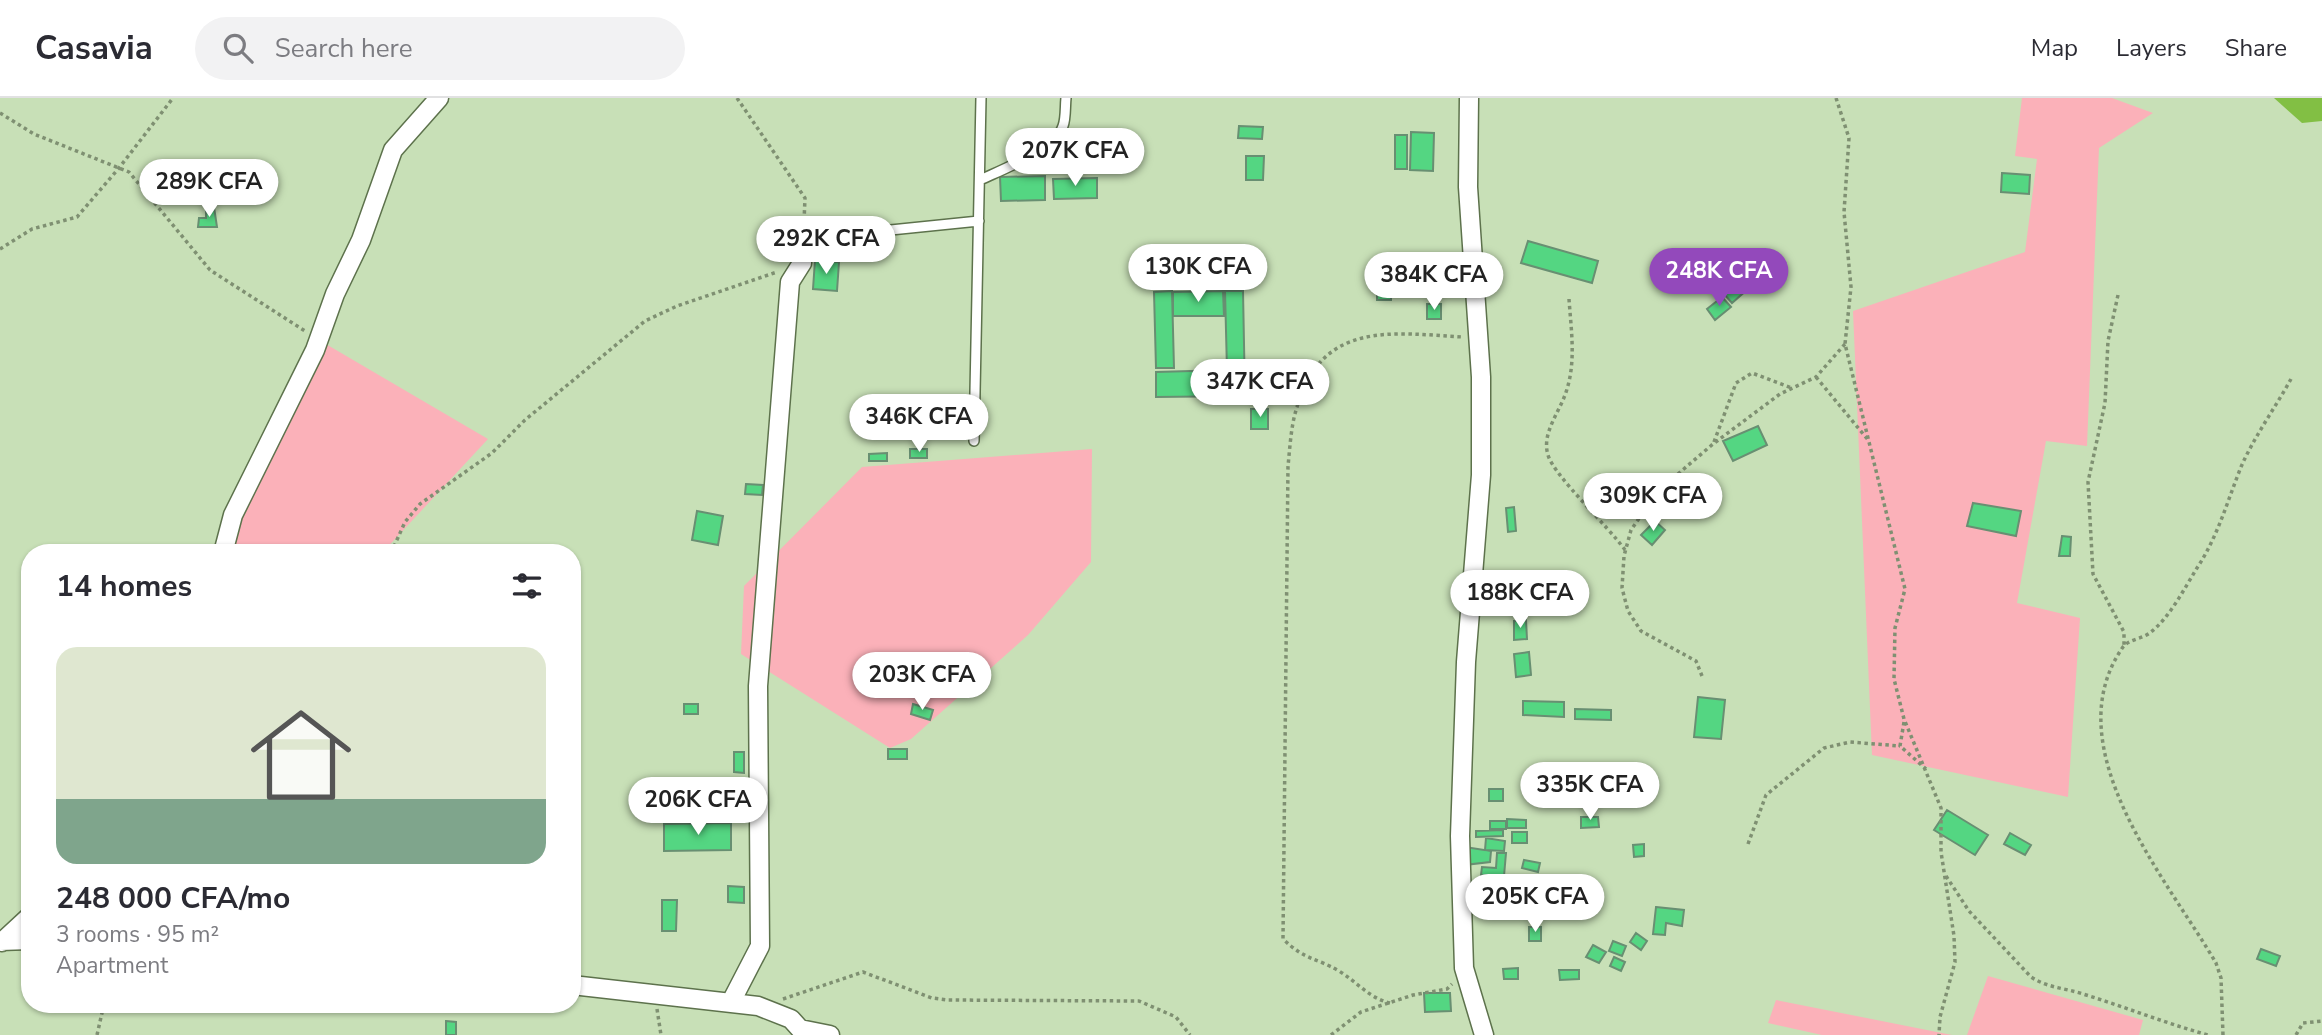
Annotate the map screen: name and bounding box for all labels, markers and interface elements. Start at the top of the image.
search box [195,17,685,80]
text: Casavia [35,26,153,71]
icon: search [219,29,257,67]
text: Search here [275,31,413,66]
text: Map [2031,32,2078,64]
text: Layers [2116,32,2187,64]
text: Share [2225,32,2287,64]
pin: 207K CFA [1003,129,1147,188]
text: 207K CFA [1021,135,1129,166]
pin: 289K CFA [137,159,281,219]
text: 289K CFA [155,166,263,197]
pin: 292K CFA [754,216,898,276]
text: 292K CFA [772,223,880,254]
pin: 130K CFA [1126,244,1270,304]
pin: 248K CFA [1647,248,1791,308]
text: 130K CFA [1144,251,1252,282]
pin: 384K CFA [1362,252,1506,312]
text: 248K CFA [1665,255,1773,286]
text: 384K CFA [1380,259,1488,290]
pin: 347K CFA [1188,360,1332,419]
text: 347K CFA [1206,366,1314,397]
pin: 346K CFA [847,394,991,454]
text: 346K CFA [865,401,973,432]
pin: 309K CFA [1581,474,1725,533]
text: 309K CFA [1599,480,1707,511]
text: 14 homes [56,566,192,607]
icon: filters [508,567,546,605]
pin: 188K CFA [1448,570,1592,630]
text: 188K CFA [1466,577,1574,608]
pin: 203K CFA [850,652,994,712]
text: 203K CFA [868,659,976,690]
icon: home [238,692,364,818]
pin: 335K CFA [1518,762,1662,822]
text: 335K CFA [1536,769,1644,800]
pin: 206K CFA [626,778,770,837]
text: 206K CFA [644,784,752,815]
pin: 205K CFA [1463,874,1607,934]
text: 248 000 CFA/mo [56,878,290,919]
text: 205K CFA [1481,881,1589,912]
text: 3 rooms · 95 m² [56,919,219,950]
text: Apartment [56,950,168,981]

